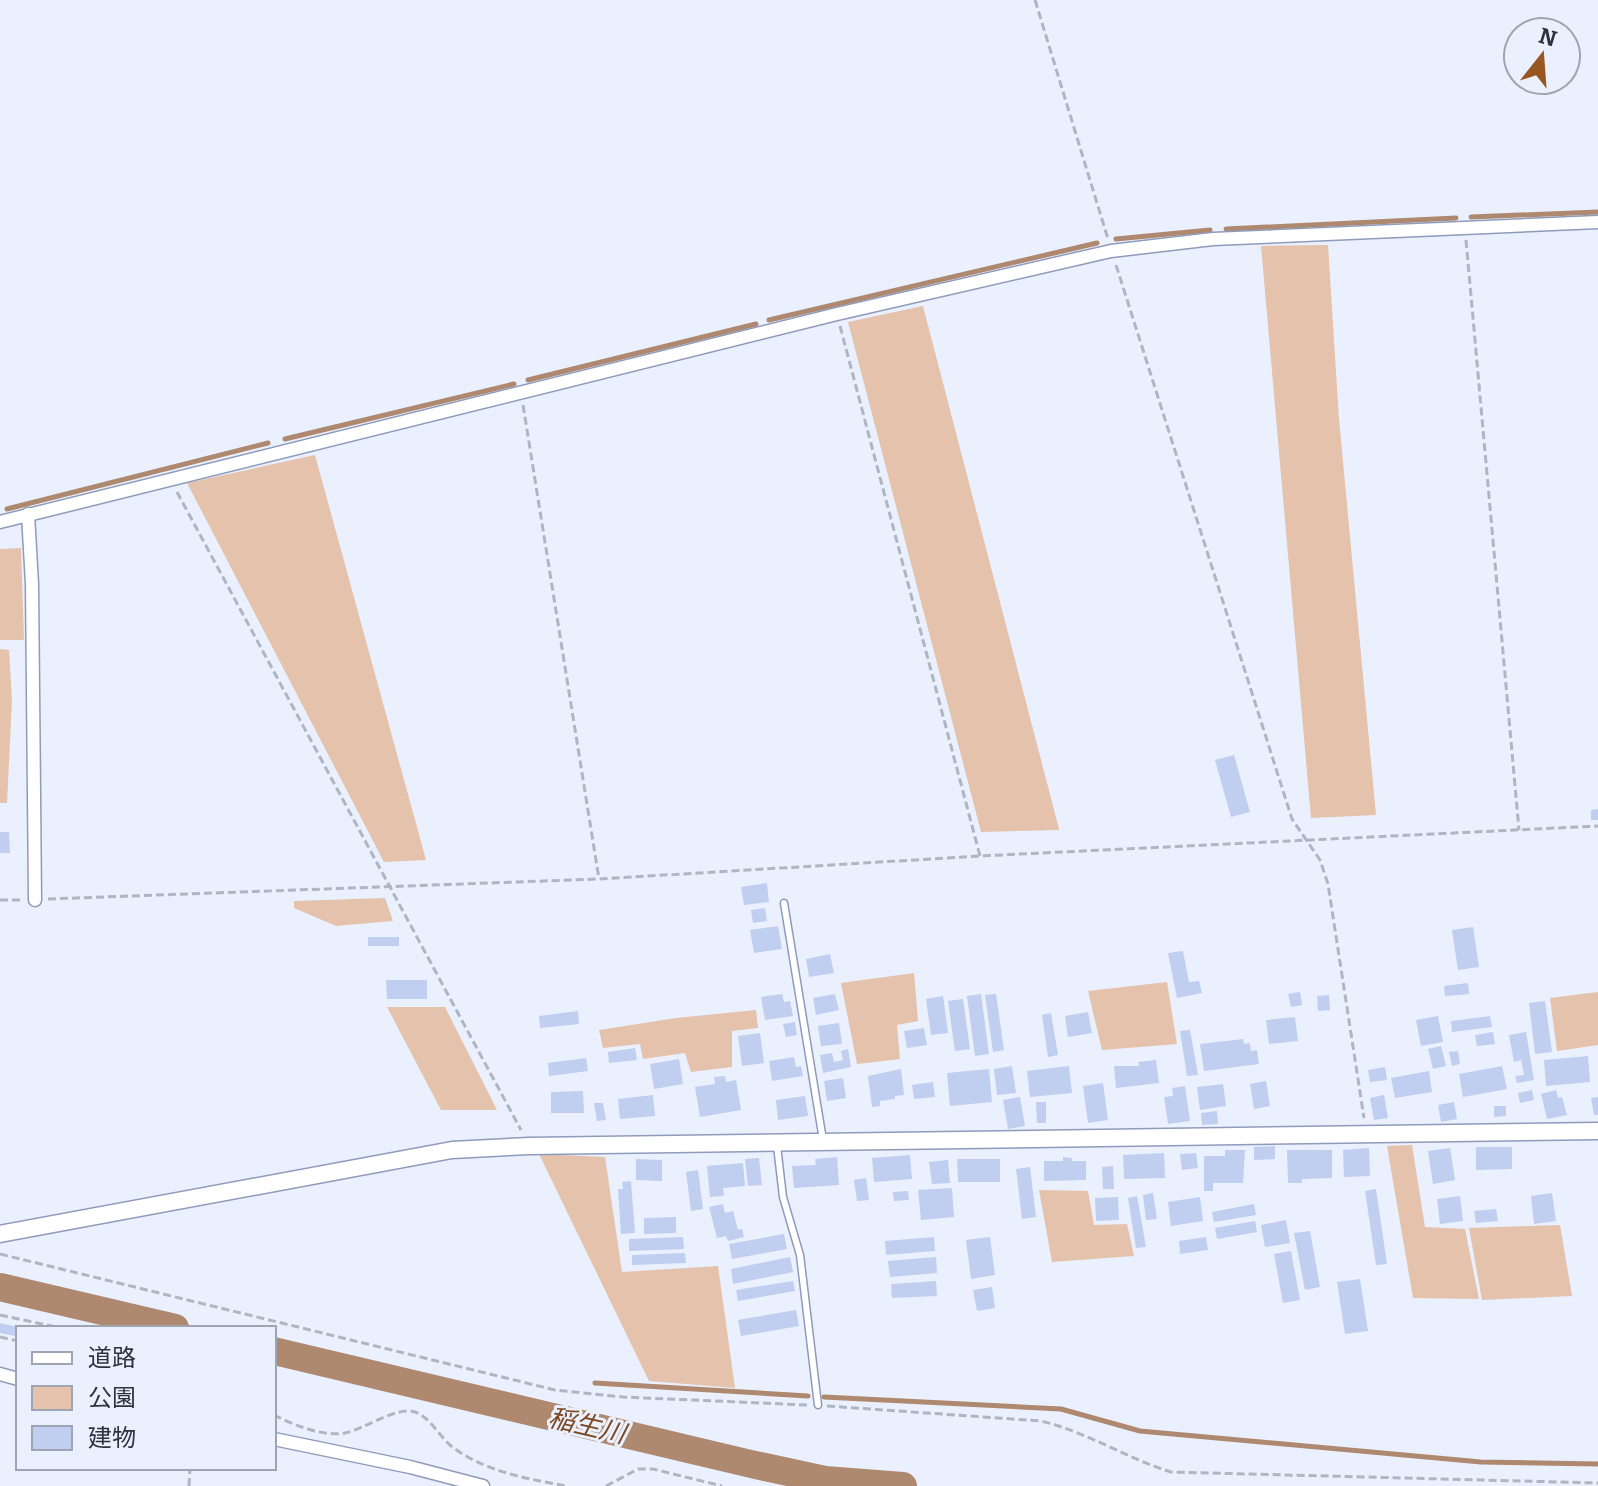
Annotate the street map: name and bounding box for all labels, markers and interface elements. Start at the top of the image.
north arrow [1502,16,1582,96]
text: N [1536,22,1560,53]
legend [16,1326,276,1470]
text: 道路 [88,1344,136,1372]
text: 公園 [88,1384,136,1412]
water label: 稲生川 [546,1402,631,1451]
text: 建物 [88,1424,136,1452]

